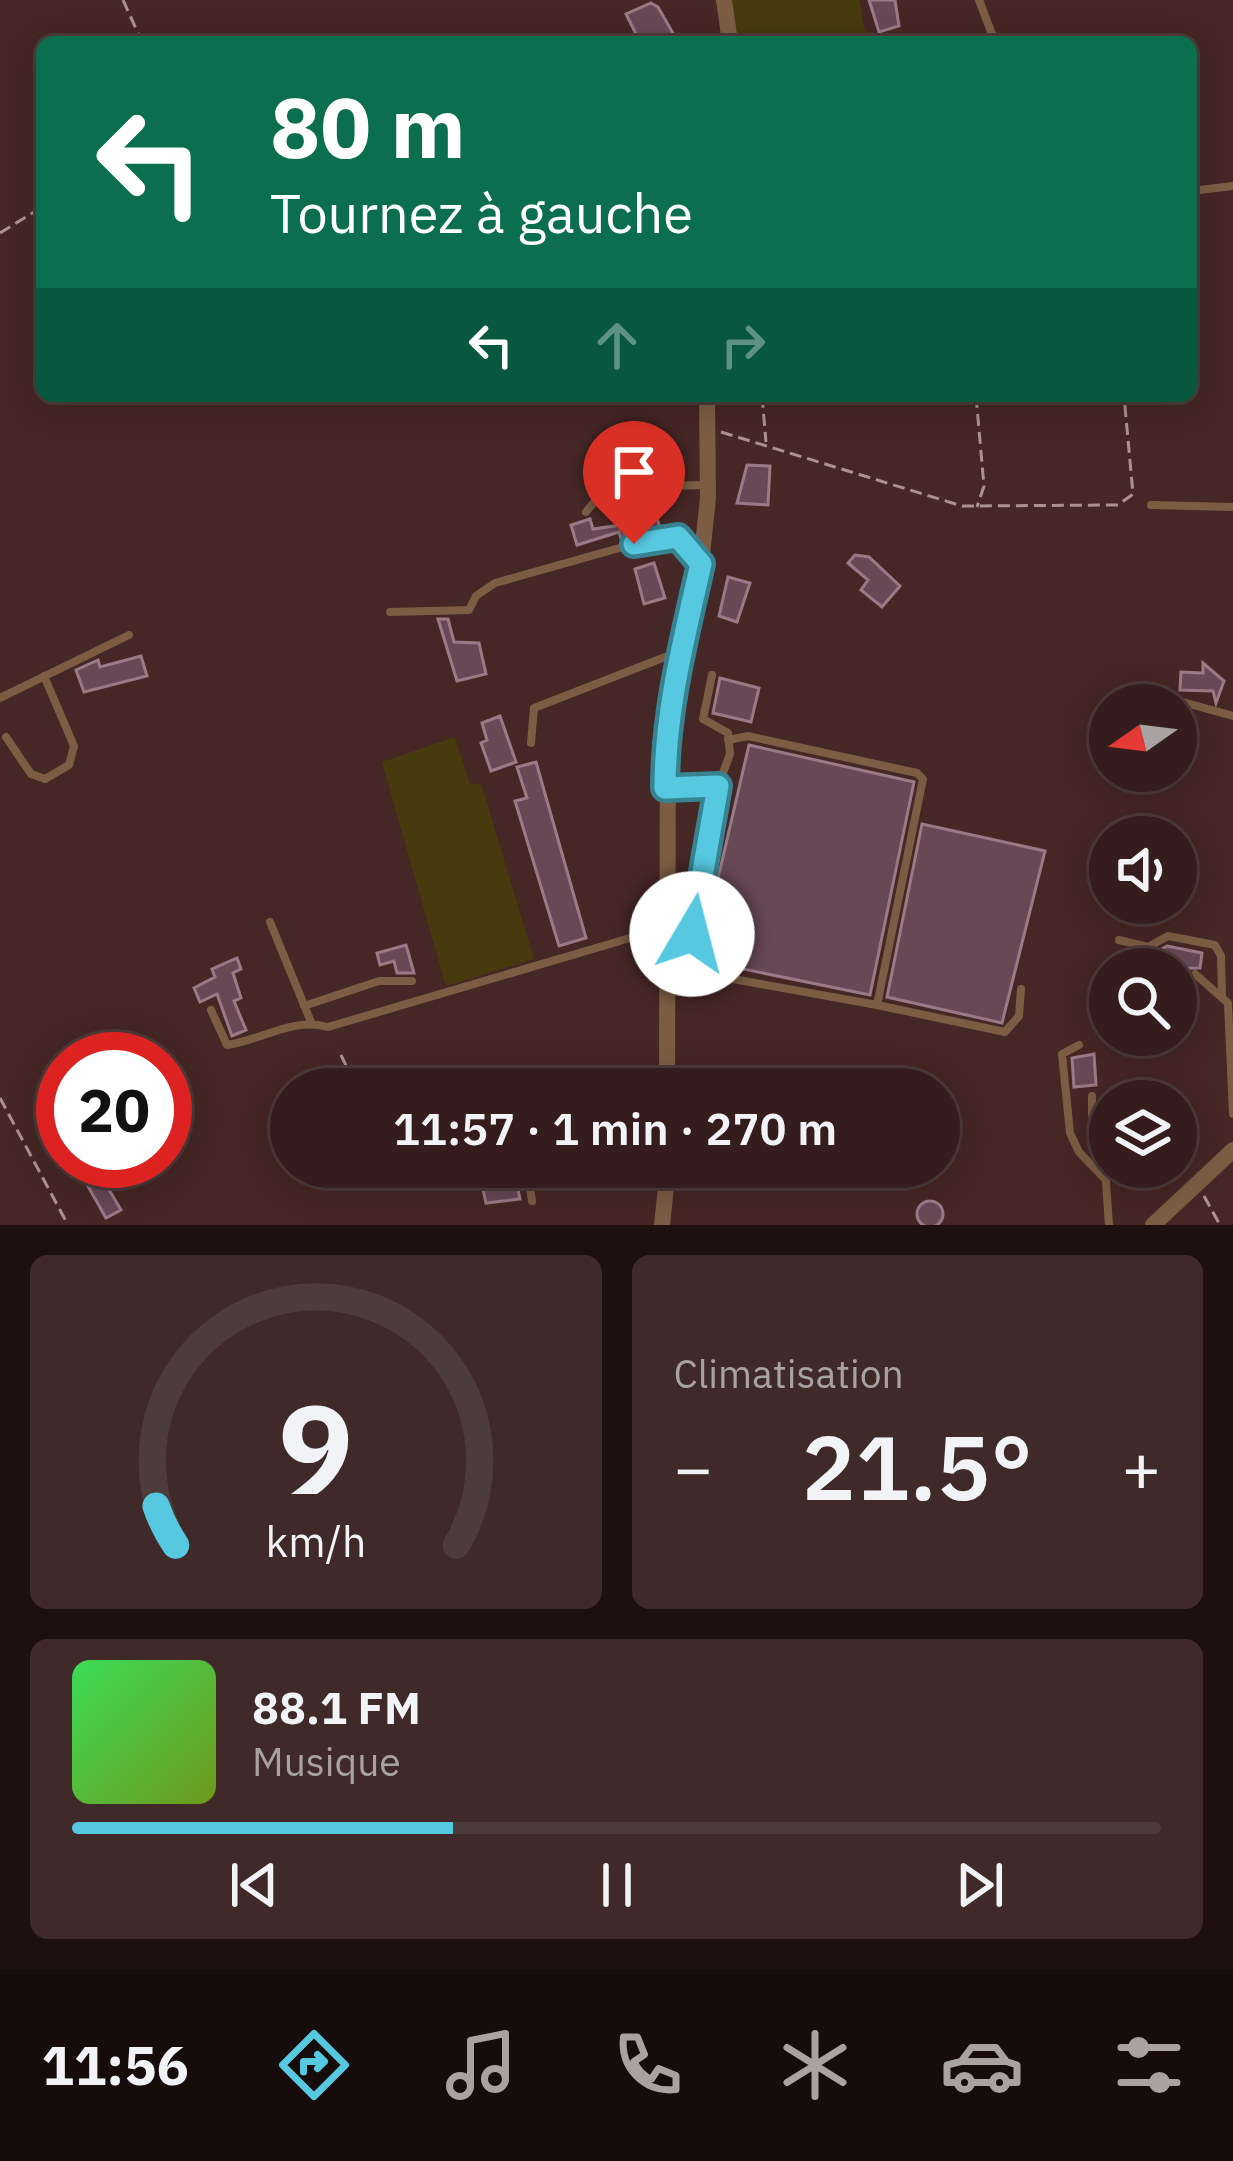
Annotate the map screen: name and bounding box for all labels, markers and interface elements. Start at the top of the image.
text: 80 m [270,72,466,181]
icon: left [72,84,228,240]
text: Tournez à gauche [270,178,693,248]
icon: left [458,312,524,378]
icon: ahead [584,312,650,378]
icon: right [710,312,776,378]
pin [583,421,685,544]
icon: arrive [601,439,667,505]
north arrow [1089,684,1197,792]
map controls [1089,684,1197,1188]
button: sound [1089,816,1197,924]
position arrow [629,871,755,997]
button: search [1089,948,1197,1056]
speed limit sign: 20 [36,1032,192,1188]
button: layers [1089,1080,1197,1188]
text: 11:57 · 1 min · 270 m [393,1099,837,1157]
text: Climatisation [674,1348,904,1399]
text: 9 [278,1366,353,1528]
text: 21.5° [802,1408,1033,1525]
text: − [674,1424,713,1510]
text: + [1121,1424,1161,1510]
text: km/h [265,1513,366,1569]
text: 88.1 FM [252,1678,421,1736]
text: Musique [252,1736,401,1787]
icon: previous [221,1852,287,1918]
icon: pause [584,1852,650,1918]
icon: next [947,1852,1013,1918]
icon: directions [272,2023,356,2107]
icon: music [439,2023,523,2107]
icon: phone [606,2023,690,2107]
icon: climate [773,2023,857,2107]
icon: car [940,2023,1024,2107]
icon: filters [1107,2023,1191,2107]
text: 11:56 [42,2030,189,2100]

